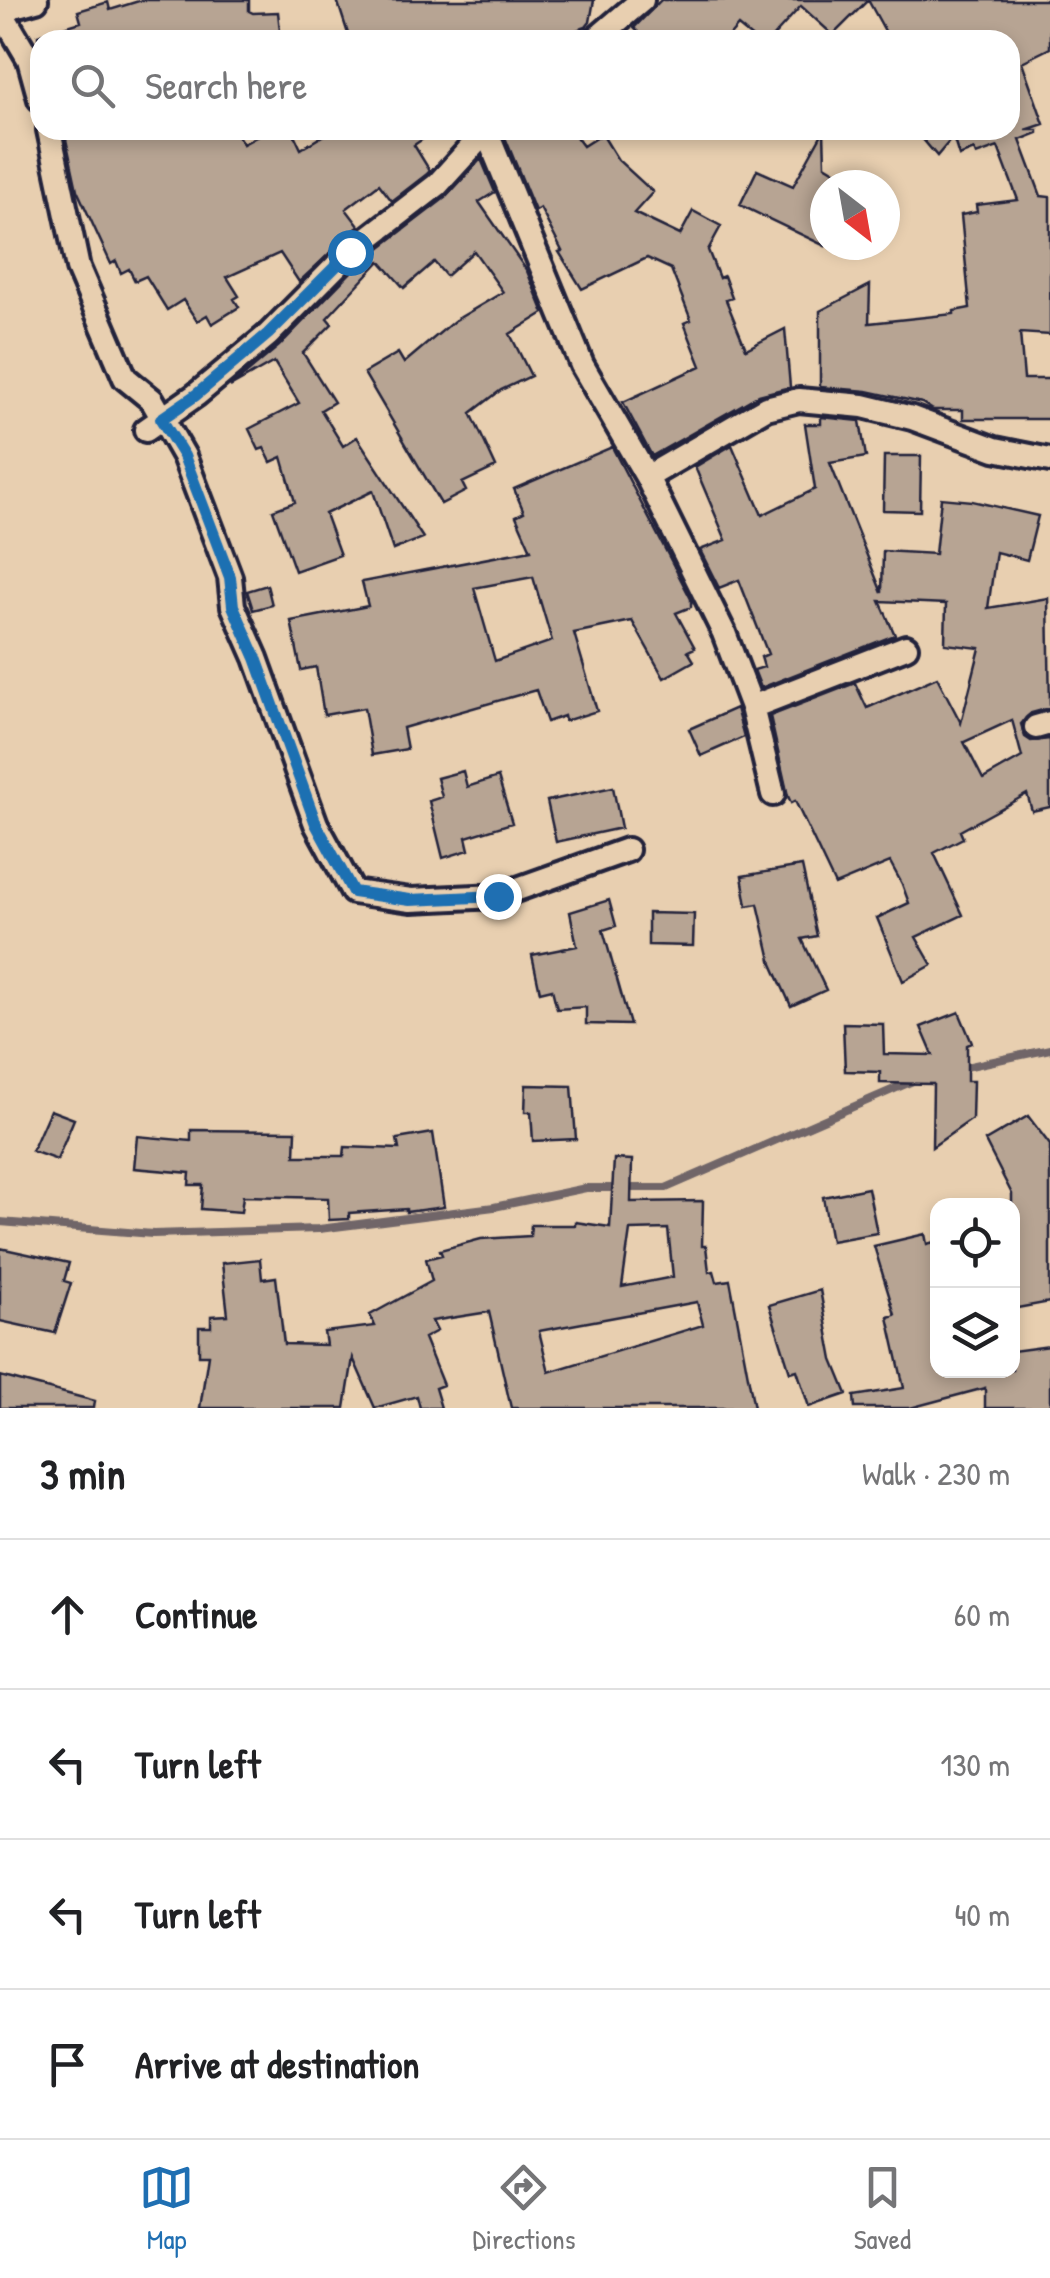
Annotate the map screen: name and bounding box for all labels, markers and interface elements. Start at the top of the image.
search box [30,30,1020,140]
icon: search [65,58,120,113]
text: Search here [145,59,307,111]
north arrow [810,170,900,260]
route start [328,230,374,276]
route end [476,874,522,920]
map controls [930,1198,1020,1378]
button: locate [930,1198,1020,1288]
button: layers [930,1288,1020,1378]
text: 3 min [40,1445,125,1502]
text: Walk · 230 m [862,1452,1010,1495]
icon: ahead [40,1587,95,1642]
text: Continue [135,1588,257,1640]
text: 60 m [954,1593,1010,1636]
icon: left [40,1737,95,1792]
text: Turn left [135,1738,260,1790]
text: 130 m [941,1743,1010,1786]
icon: left [40,1887,95,1942]
text: Turn left [135,1888,260,1940]
text: 40 m [955,1893,1010,1936]
icon: arrive [40,2037,95,2092]
text: Arrive at destination [135,2038,419,2090]
tab: Map [139,2160,194,2258]
tab: Directions [472,2160,575,2258]
tab: Saved [854,2160,911,2258]

